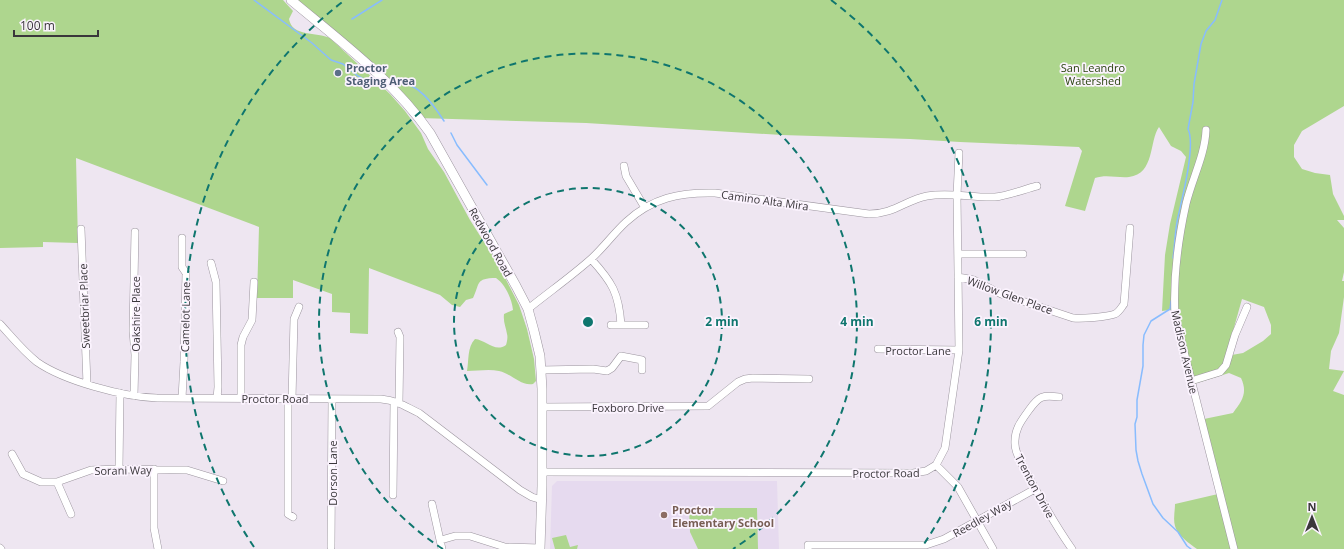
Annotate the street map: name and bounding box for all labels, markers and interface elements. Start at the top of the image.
scale bar [14,12,98,38]
text: 100 m [20,17,55,34]
place label: Proctor Staging Area [346,60,415,88]
park label: San Leandro Watershed [1061,60,1126,88]
marker: Proctor Staging Area [333,68,343,78]
street label: Camino Alta Mira [720,186,810,214]
street label: Redwood Road [466,205,516,279]
street label: Sweetbriar Place [75,263,93,349]
street label: Willow Glen Place [965,273,1055,317]
street label: Oakshire Place [128,276,143,352]
street label: Camelot Lane [177,282,193,352]
street label: Madison Avenue [1168,309,1202,395]
text: 2 min [705,313,739,330]
text: 4 min [840,313,874,330]
text: 6 min [974,313,1008,330]
centre of rings [581,315,595,329]
street label: Proctor Lane [885,343,951,358]
street label: Proctor Road [241,391,309,406]
street label: Foxboro Drive [592,400,664,415]
street label: Dorson Lane [325,440,340,506]
street label: Trenton Drive [1012,451,1058,521]
street label: Sorani Way [94,462,152,478]
street label: Proctor Road [852,465,920,481]
street label: Reedley Way [950,495,1014,540]
north arrow [1292,497,1332,537]
text: N [1308,499,1316,514]
place label: Proctor Elementary School [672,502,774,530]
marker: Proctor Elementary School [659,510,669,520]

